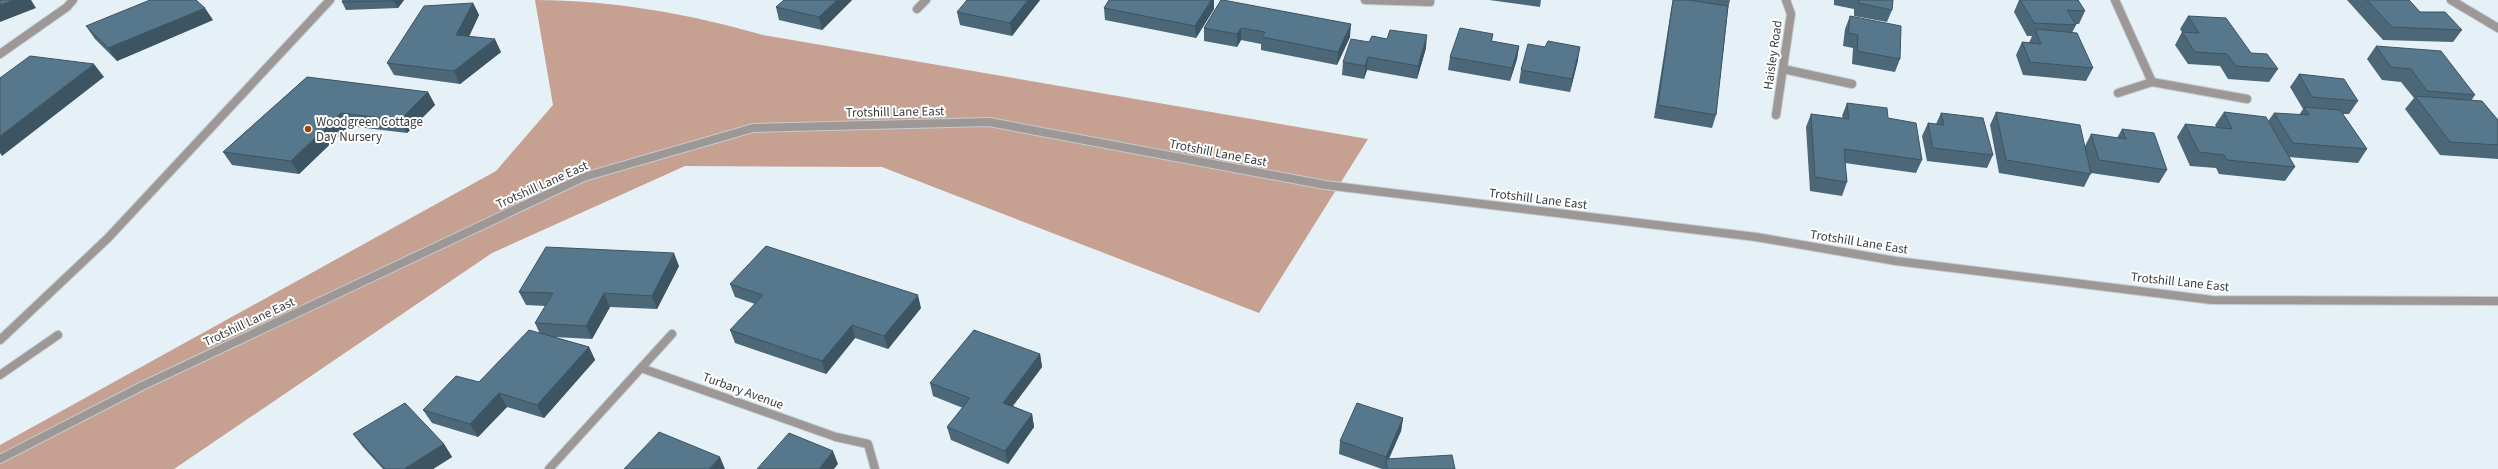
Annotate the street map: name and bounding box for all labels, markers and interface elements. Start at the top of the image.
street label: Haisley Road [1759,19,1787,91]
street label: Trotshill Lane East [845,102,945,122]
place label: Woodgreen Cottage Day Nursery [316,113,423,146]
marker: Woodgreen Cottage Day Nursery [303,124,313,134]
street label: Trotshill Lane East [1168,135,1269,171]
street label: Trotshill Lane East [493,156,591,213]
street label: Trotshill Lane East [1488,184,1589,214]
street label: Trotshill Lane East [1809,225,1910,259]
street label: Trotshill Lane East [2130,268,2231,296]
street label: Trotshill Lane East [200,293,298,351]
street label: Turbary Avenue [700,368,786,414]

